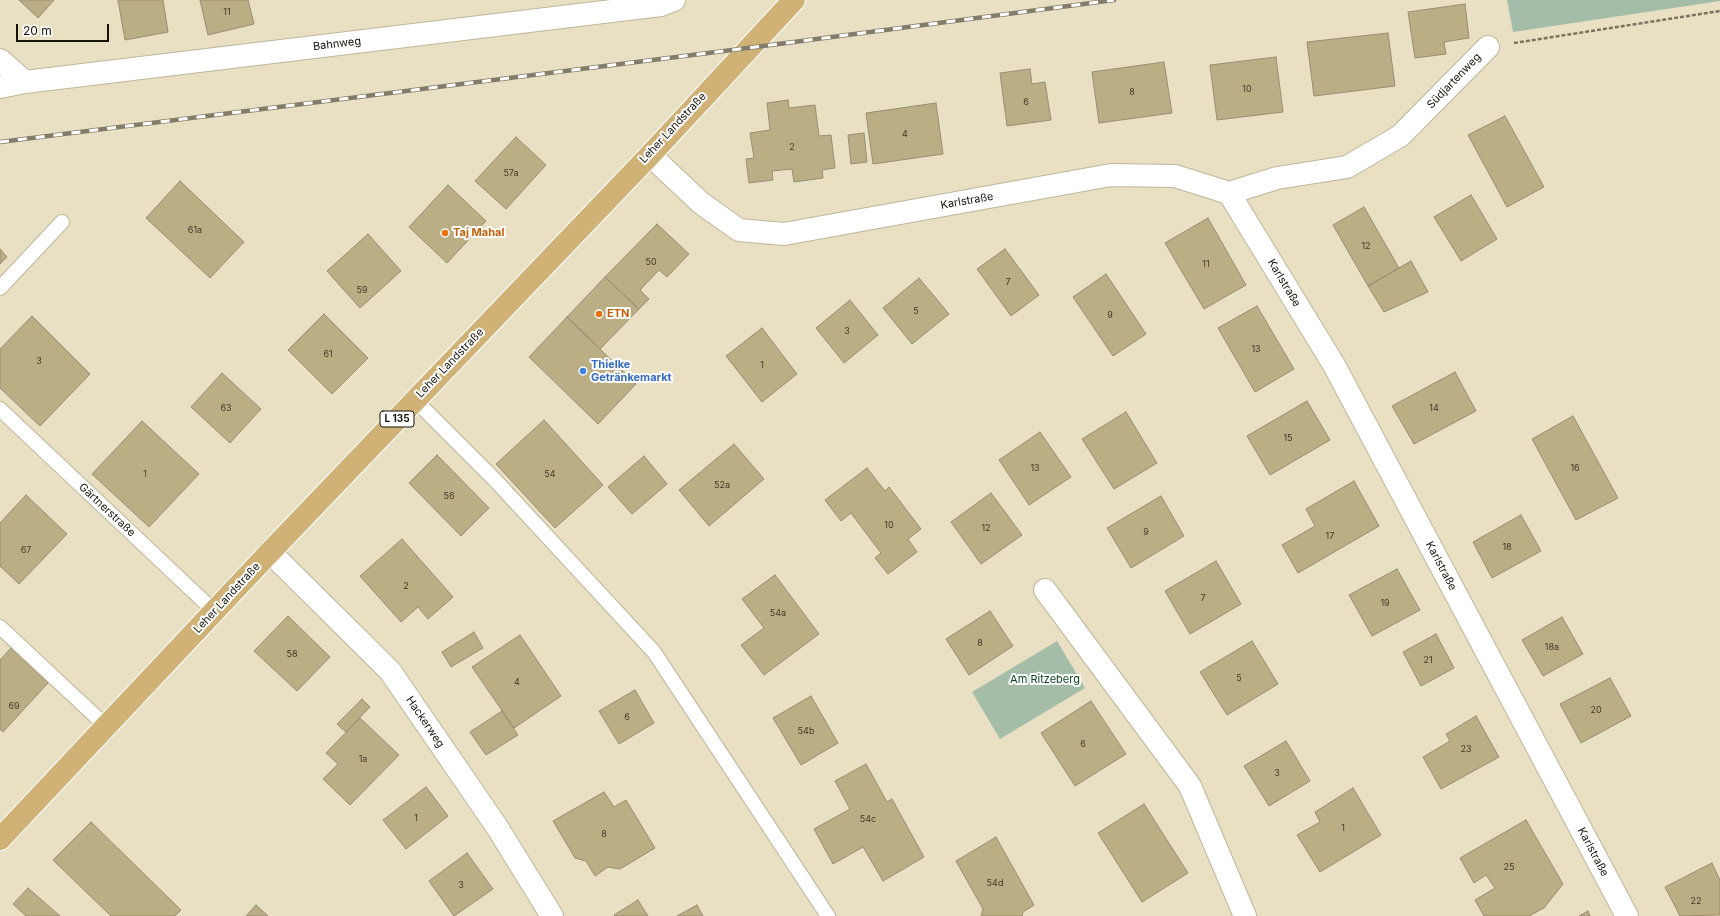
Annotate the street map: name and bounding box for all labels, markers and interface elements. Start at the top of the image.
house number: 11 [223,7,231,17]
scale bar [18,16,111,42]
text: 20 m [23,23,52,38]
street label: Bahnweg [312,35,362,53]
street label: Südjartenweg [1424,51,1484,111]
house number: 10 [1242,84,1252,94]
house number: 8 [1129,87,1135,97]
street label: Leher Landstraße [637,90,709,166]
house number: 6 [1023,97,1029,107]
house number: 4 [902,129,908,139]
house number: 2 [789,142,795,152]
house number: 57a [503,168,519,178]
street label: Karlstraße [940,190,994,212]
house number: 61a [188,225,202,235]
place label: Taj Mahal [453,226,504,240]
marker: Taj Mahal [440,228,450,238]
house number: 12 [1361,241,1371,251]
house number: 50 [645,257,657,267]
street label: Karlstraße [1265,257,1303,309]
house number: 11 [1202,259,1210,269]
house number: 7 [1005,277,1011,287]
house number: 59 [356,285,368,295]
house number: 5 [913,306,919,316]
place label: ETN [607,307,629,321]
marker: ETN [594,309,604,319]
house number: 9 [1107,310,1113,320]
street label: Leher Landstraße [414,326,486,400]
house number: 3 [844,326,850,336]
house number: 13 [1251,344,1261,354]
house number: 61 [323,349,333,359]
house number: 3 [36,356,42,366]
place label: Thielke Getränkemarkt [591,358,672,384]
house number: 1 [760,360,764,370]
marker: Thielke Getränkemarkt [578,366,588,376]
house number: 63 [220,403,232,413]
house number: 14 [1429,403,1439,413]
road number: L 135 [380,411,414,427]
house number: 15 [1283,433,1293,443]
house number: 13 [1030,463,1040,473]
house number: 16 [1570,463,1580,473]
house number: 1 [143,469,147,479]
house number: 54 [544,469,556,479]
house number: 52a [714,480,730,490]
street label: Gärtnerstraße [76,481,138,539]
house number: 56 [443,491,455,501]
house number: 10 [884,520,894,530]
house number: 12 [981,523,991,533]
house number: 9 [1143,527,1149,537]
house number: 17 [1326,531,1334,541]
street label: Karlstraße [1423,539,1459,593]
house number: 18 [1502,542,1512,552]
house number: 67 [21,545,31,555]
street label: Leher Landstraße [191,560,263,636]
house number: 2 [403,581,409,591]
house number: 7 [1200,593,1206,603]
house number: 19 [1380,598,1390,608]
house number: 54a [770,608,786,618]
house number: 8 [977,638,983,648]
house number: 18a [1545,642,1559,652]
house number: 58 [286,649,298,659]
house number: 21 [1423,655,1433,665]
park label: Am Ritzeberg [1010,673,1080,687]
house number: 5 [1236,673,1242,683]
house number: 4 [514,677,520,687]
street label: Hackerweg [403,694,447,750]
house number: 69 [8,701,20,711]
house number: 20 [1590,705,1602,715]
house number: 6 [624,712,630,722]
house number: 54b [798,726,814,736]
house number: 6 [1080,739,1086,749]
house number: 23 [1460,744,1472,754]
house number: 1a [359,754,367,764]
house number: 3 [1274,768,1280,778]
house number: 1 [414,813,418,823]
house number: 54c [860,814,876,824]
house number: 1 [1341,823,1345,833]
street label: Karlstraße [1575,825,1611,879]
house number: 8 [601,829,607,839]
house number: 25 [1504,862,1514,872]
house number: 54d [987,878,1003,888]
house number: 3 [458,880,464,890]
house number: 22 [1691,896,1701,906]

